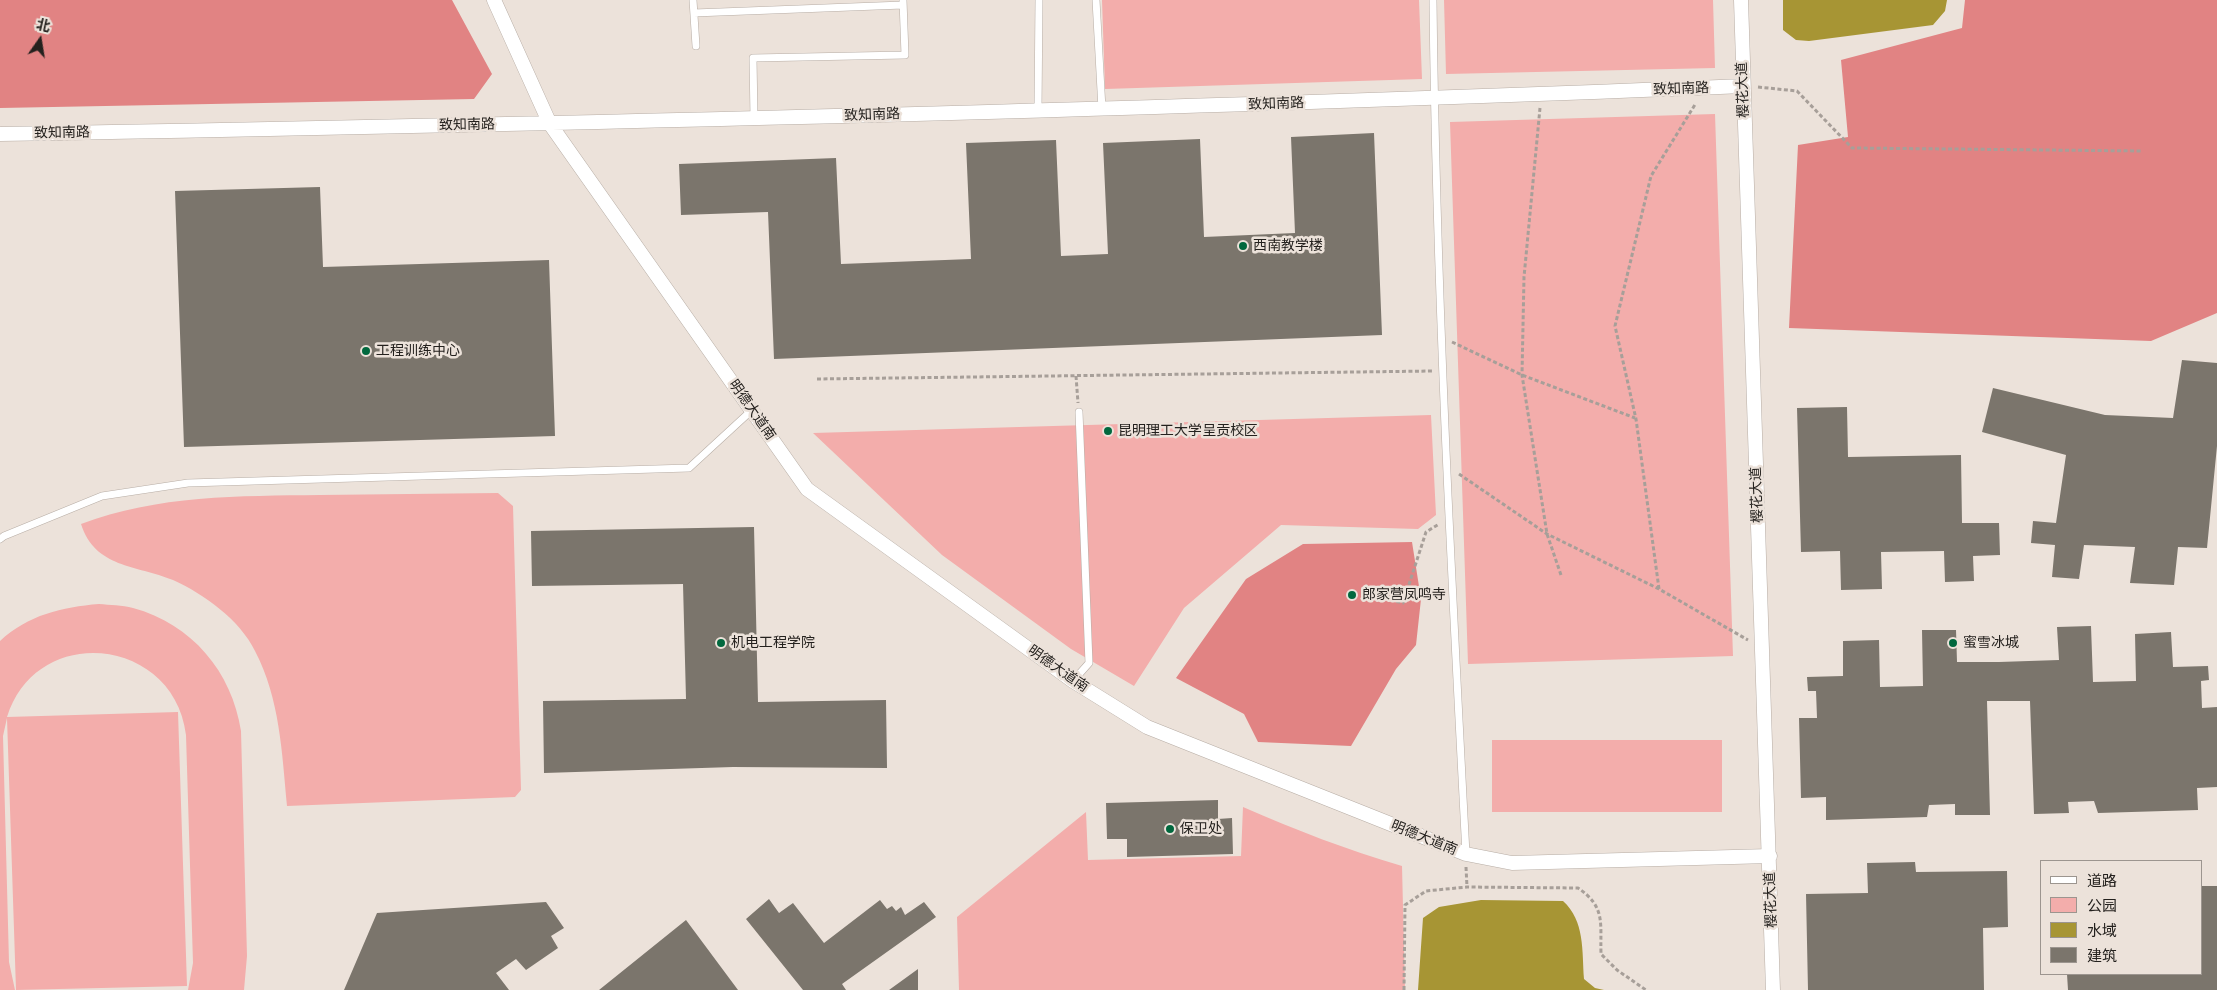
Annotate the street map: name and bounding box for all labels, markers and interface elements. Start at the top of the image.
north arrow [15,15,65,65]
text: 北 [35,15,52,36]
street label: 樱花大道 [1734,62,1752,118]
street label: 致知南路 [1653,80,1709,98]
street label: 致知南路 [1248,95,1304,113]
street label: 致知南路 [844,106,900,124]
street label: 致知南路 [439,116,495,134]
street label: 致知南路 [34,124,90,142]
place label: 西南教学楼 [1253,238,1323,254]
marker: 西南教学楼 [1237,240,1249,252]
place label: 工程训练中心 [376,343,460,359]
marker: 工程训练中心 [360,345,372,357]
street label: 明德大道南 [725,377,779,443]
place label: 昆明理工大学呈贡校区 [1118,423,1258,439]
marker: 昆明理工大学呈贡校区 [1102,425,1114,437]
street label: 樱花大道 [1748,467,1766,523]
place label: 郎家营凤鸣寺 [1362,587,1446,603]
marker: 郎家营凤鸣寺 [1346,589,1358,601]
place label: 机电工程学院 [731,635,815,651]
place label: 蜜雪冰城 [1963,635,2019,651]
marker: 机电工程学院 [715,637,727,649]
marker: 蜜雪冰城 [1947,637,1959,649]
street label: 明德大道南 [1025,642,1091,696]
street label: 明德大道南 [1388,817,1460,859]
place label: 保卫处 [1180,821,1222,837]
marker: 保卫处 [1164,823,1176,835]
legend [2040,860,2202,975]
text: 道路 [2087,871,2117,890]
street label: 樱花大道 [1762,872,1780,928]
text: 公园 [2087,896,2117,915]
text: 水域 [2087,921,2117,940]
text: 建筑 [2087,946,2117,965]

